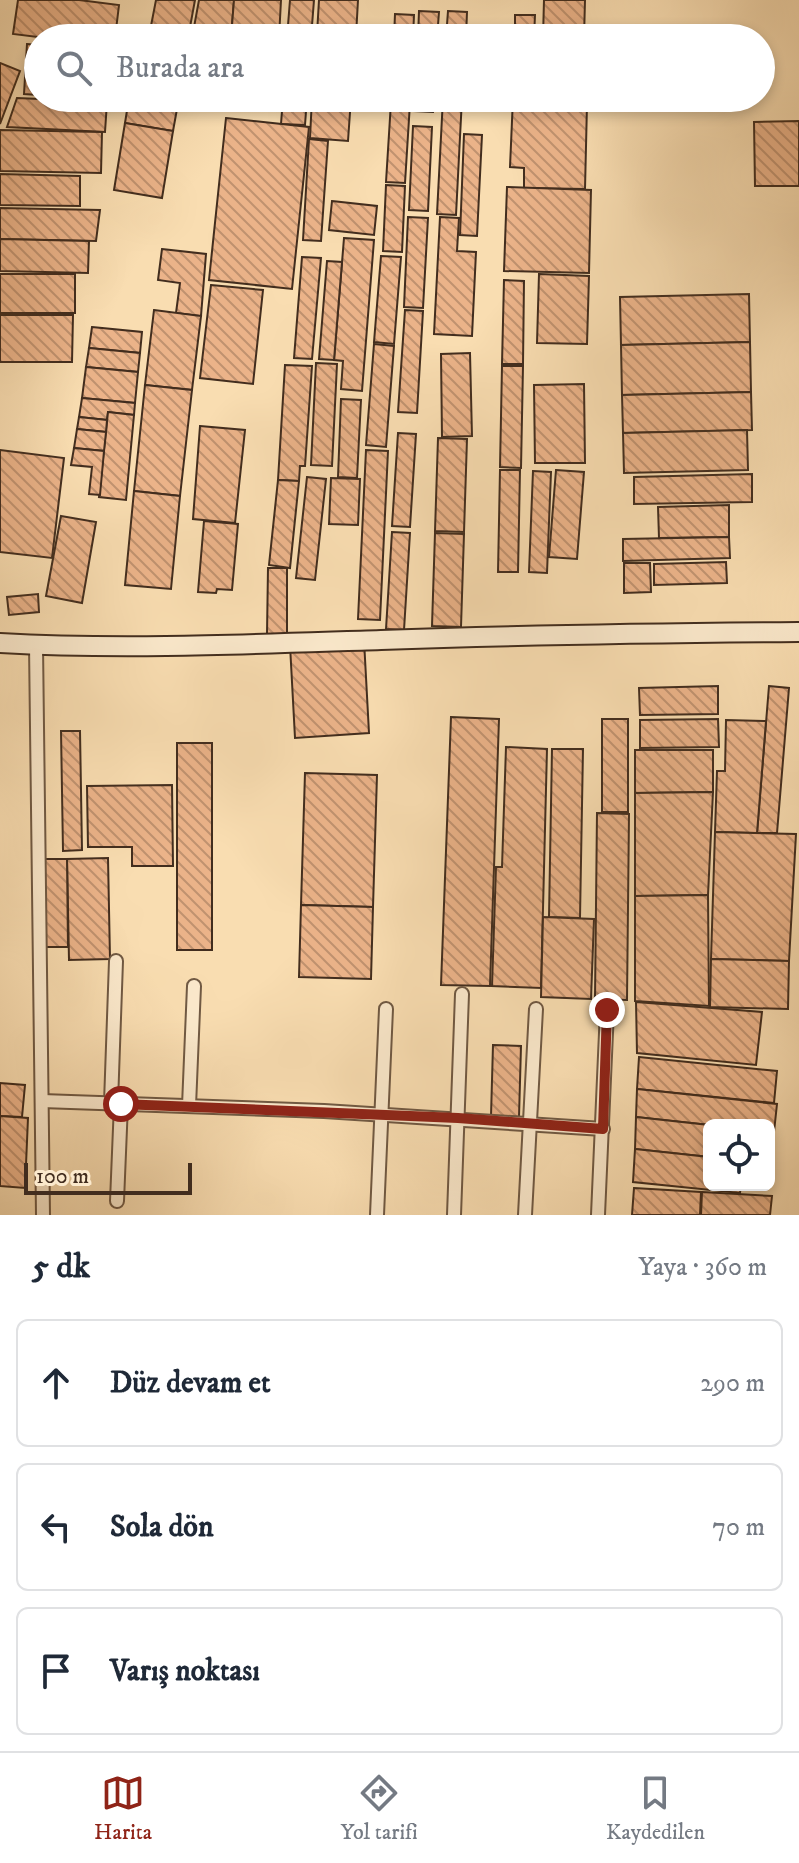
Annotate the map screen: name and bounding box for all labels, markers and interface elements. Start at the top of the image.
search box [24,24,775,112]
icon: search [52,46,96,90]
text: Burada ara [116,50,244,87]
route end [589,992,625,1028]
route start [103,1086,139,1122]
map controls [703,1119,775,1191]
button: locate [703,1119,775,1191]
scale bar [24,1159,192,1195]
text: 100 m [36,1163,89,1190]
text: 5 dk [32,1246,90,1288]
text: Yaya · 360 m [638,1251,767,1284]
icon: ahead [34,1361,78,1405]
text: Düz devam et [110,1365,271,1402]
text: 290 m [700,1367,765,1400]
icon: left [34,1505,78,1549]
text: Sola dön [110,1509,214,1546]
text: 70 m [712,1511,765,1544]
icon: arrive [34,1649,78,1693]
text: Varış noktası [110,1653,260,1690]
tab: Harita [94,1771,152,1846]
tab: Yol tarifi [340,1771,418,1846]
tab: Kaydedilen [606,1771,705,1846]

